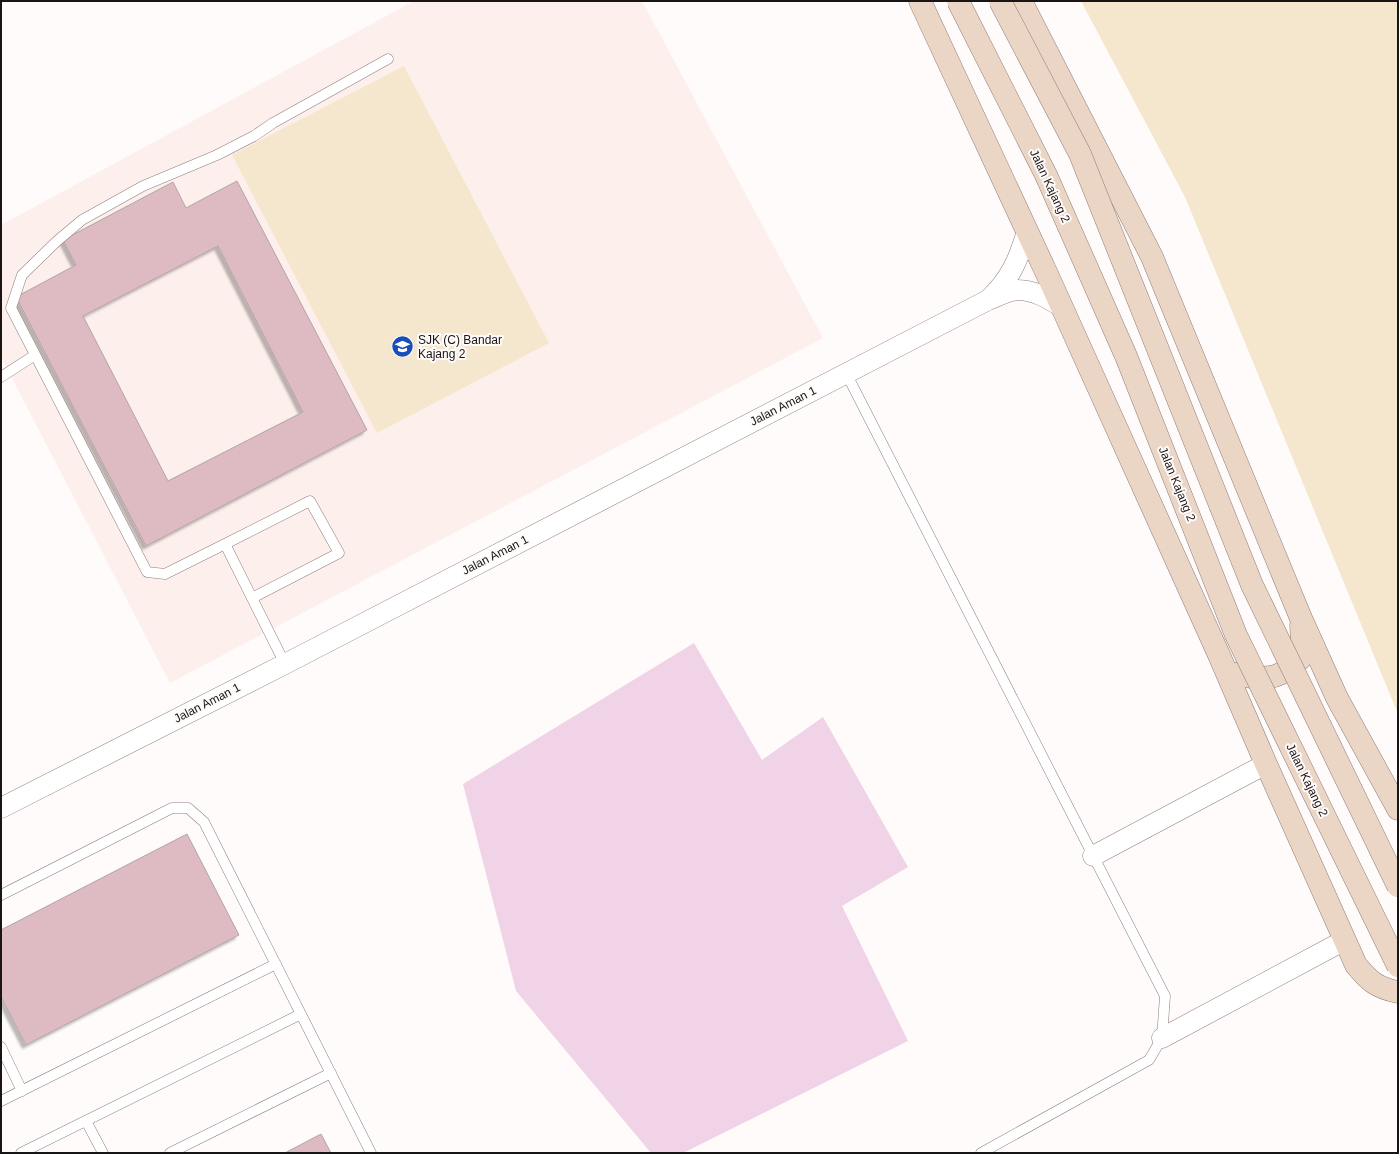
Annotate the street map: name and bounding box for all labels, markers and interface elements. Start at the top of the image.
street label: Jalan Kajang 2 [1027,147,1073,225]
place label: SJK (C) Bandar Kajang 2 [418,333,502,361]
school or university icon: SJK (C) Bandar Kajang 2 [390,334,416,360]
street label: Jalan Aman 1 [747,383,819,429]
street label: Jalan Kajang 2 [1156,445,1198,524]
street label: Jalan Aman 1 [459,532,531,578]
street label: Jalan Aman 1 [171,680,243,726]
street label: Jalan Kajang 2 [1283,741,1331,819]

